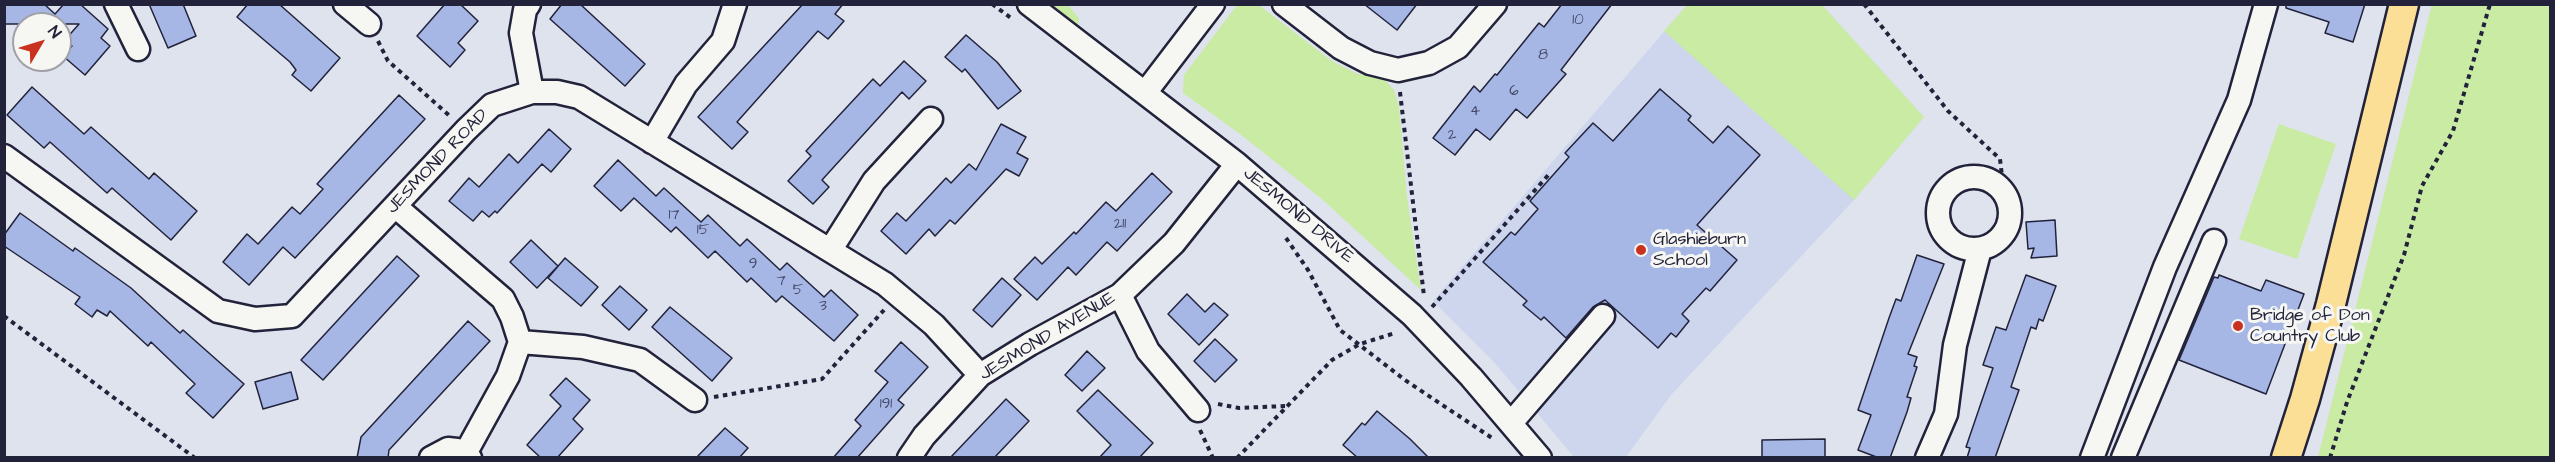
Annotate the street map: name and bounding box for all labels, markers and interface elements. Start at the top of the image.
north arrow [12,12,72,72]
house number: 10 [1572,12,1584,30]
text: N [43,21,66,43]
house number: 8 [1538,47,1548,65]
house number: 6 [1509,83,1519,101]
house number: 4 [1470,103,1480,121]
street label: JESMOND ROAD [383,105,493,219]
house number: 2 [1448,127,1456,145]
street label: JESMOND DRIVE [1238,163,1358,269]
house number: 17 [668,207,680,225]
house number: 211 [1114,216,1126,234]
house number: 15 [697,222,709,240]
place label: Glashieburn School [1653,229,1746,272]
marker: Glashieburn School [1634,243,1648,257]
house number: 9 [749,256,757,274]
house number: 7 [776,273,786,291]
house number: 5 [793,282,803,300]
street label: JESMOND AVENUE [976,288,1120,386]
house number: 3 [819,298,827,316]
place label: Bridge of Don Country Club [2250,305,2370,348]
marker: Bridge of Don Country Club [2231,319,2245,333]
house number: 191 [880,396,892,414]

